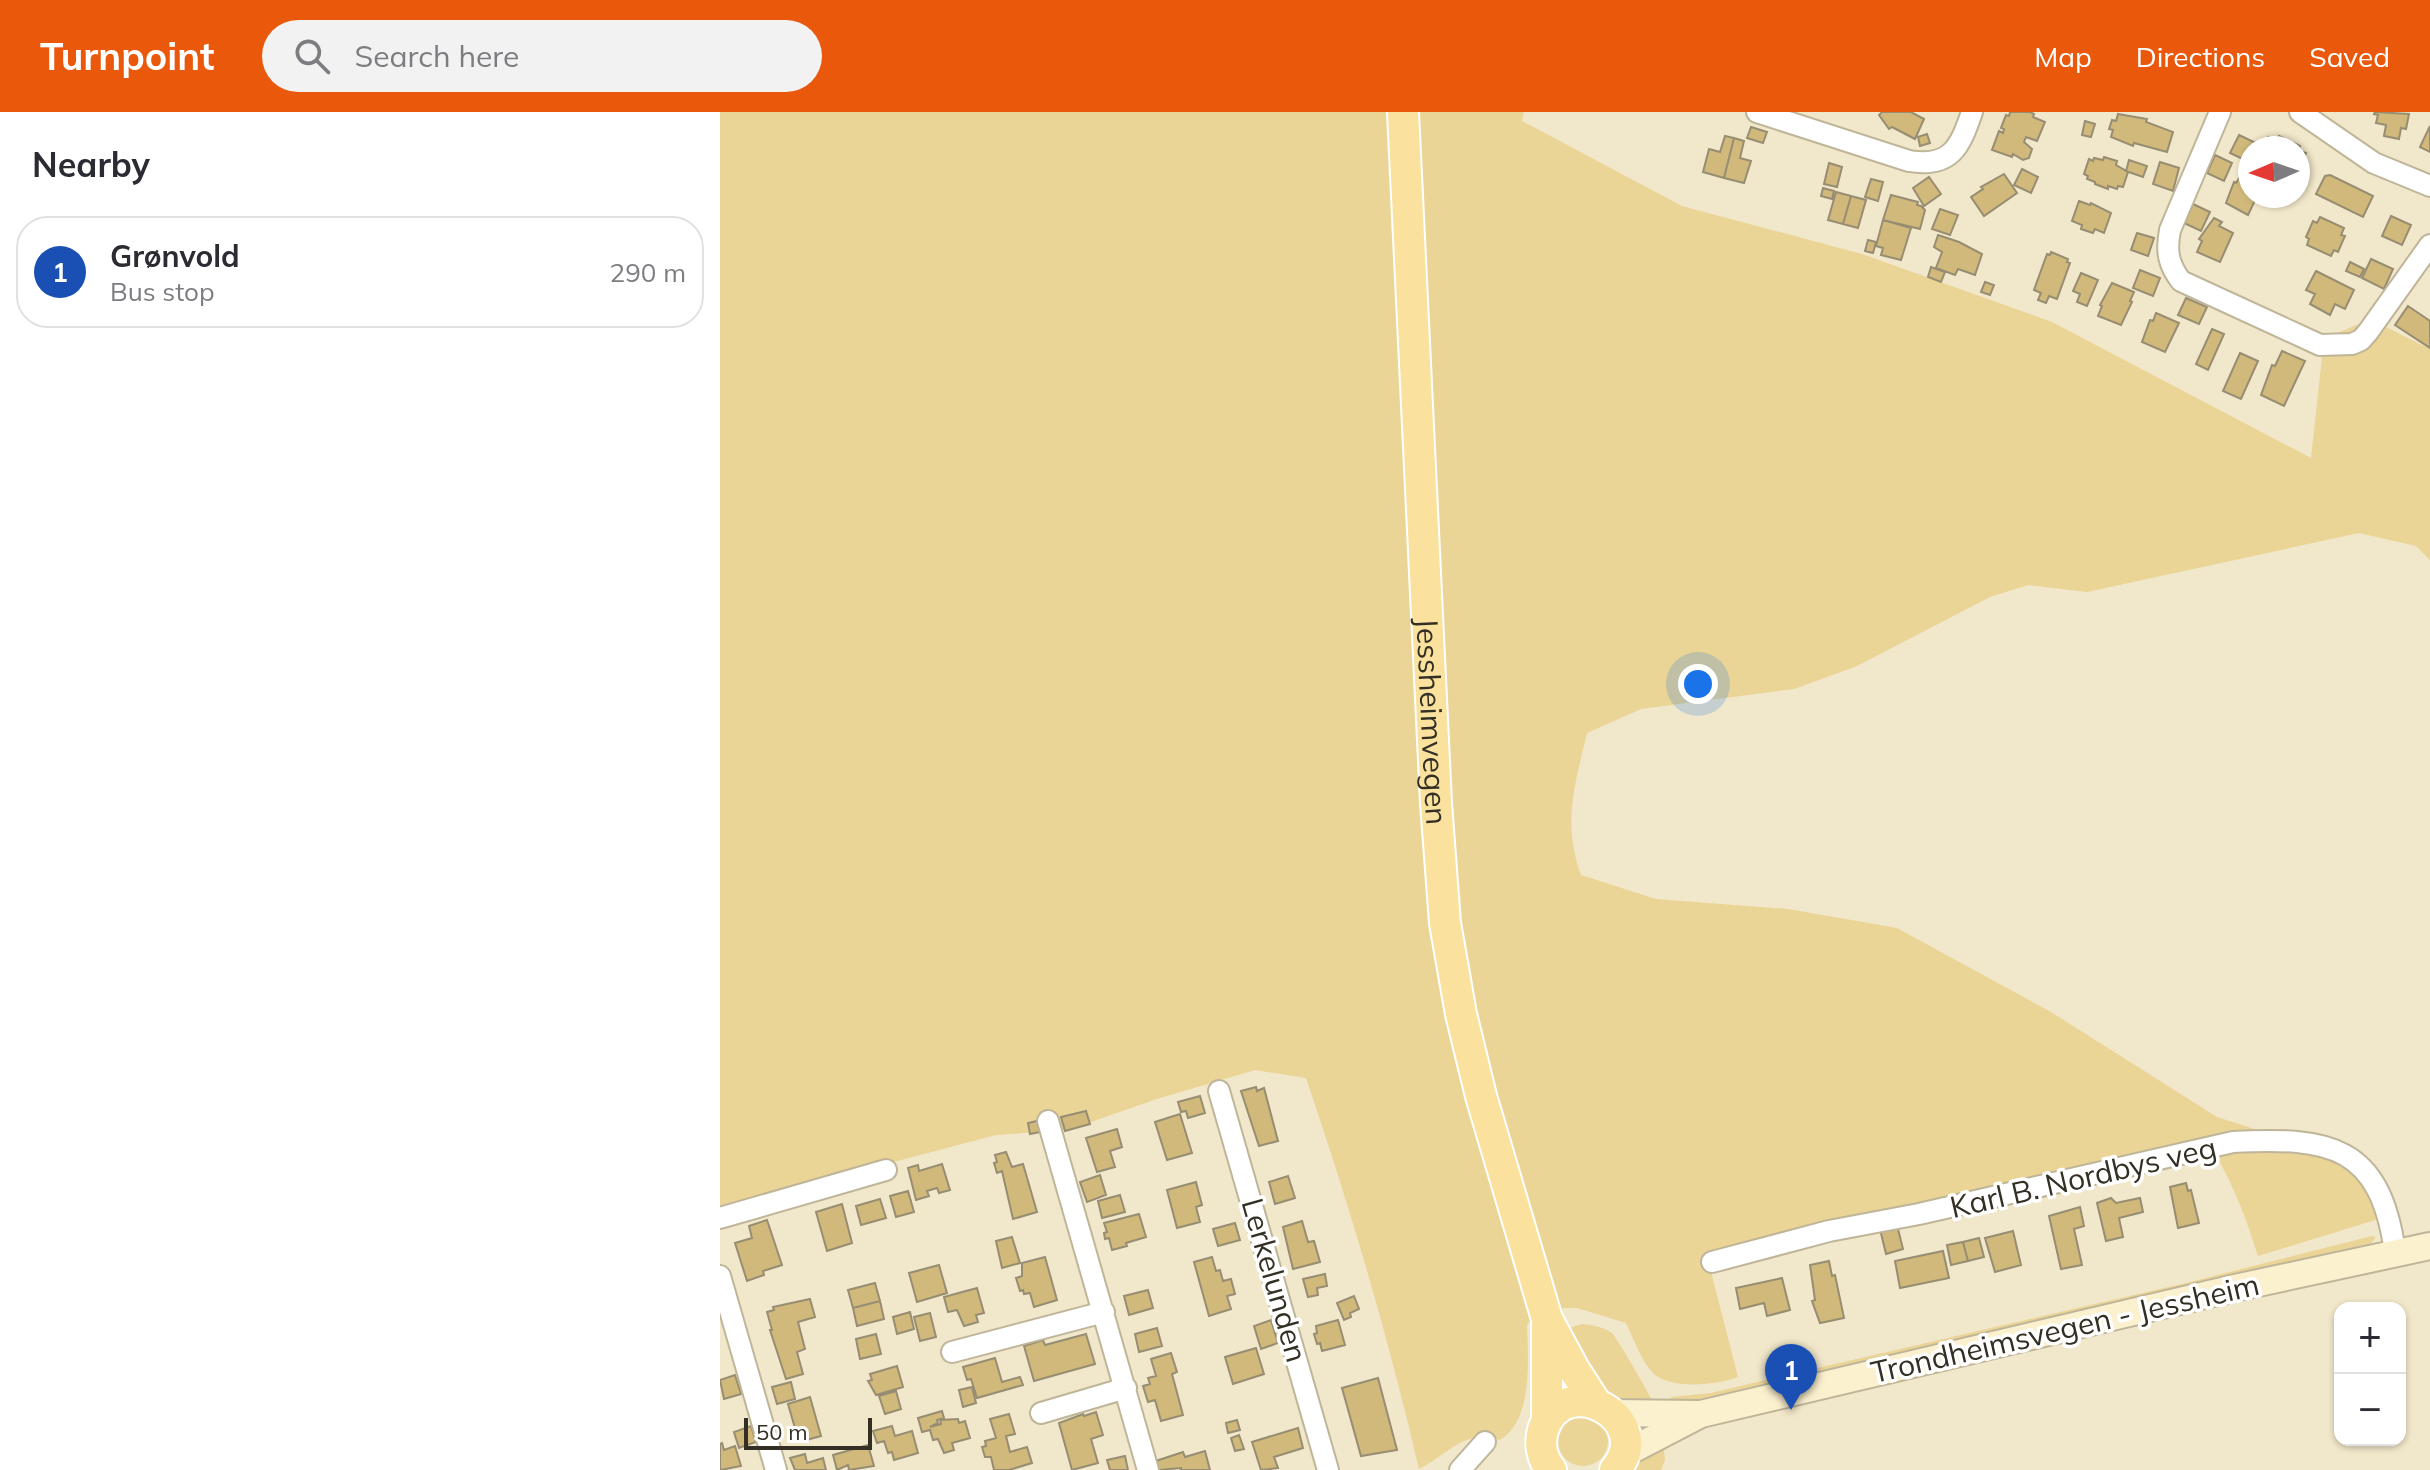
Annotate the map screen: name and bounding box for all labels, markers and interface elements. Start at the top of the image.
search box [262,20,822,92]
text: Turnpoint [40,32,214,80]
icon: search [290,34,334,78]
text: Search here [354,37,519,75]
text: Map [2034,39,2092,74]
text: Directions [2136,39,2265,74]
text: Saved [2309,39,2390,74]
north arrow [2238,136,2310,208]
text: Nearby [32,143,150,186]
text: Grønvold [110,237,240,275]
text: 1 [52,256,68,289]
text: 290 m [610,256,686,289]
text: Bus stop [110,275,215,308]
street label: Jessheimvegen [1408,617,1457,826]
your location [1678,664,1718,704]
street label: Karl B. Nordbys veg [1946,1128,2220,1226]
street label: Lerkelunden [1233,1194,1317,1366]
street label: Trondheimsvegen - Jessheim [1867,1265,2263,1391]
map controls [2334,1302,2406,1446]
button: + [2334,1302,2406,1374]
pin: 1 [1765,1344,1817,1410]
button: − [2334,1374,2406,1446]
scale bar [744,1414,872,1450]
text: 50 m [756,1418,807,1446]

